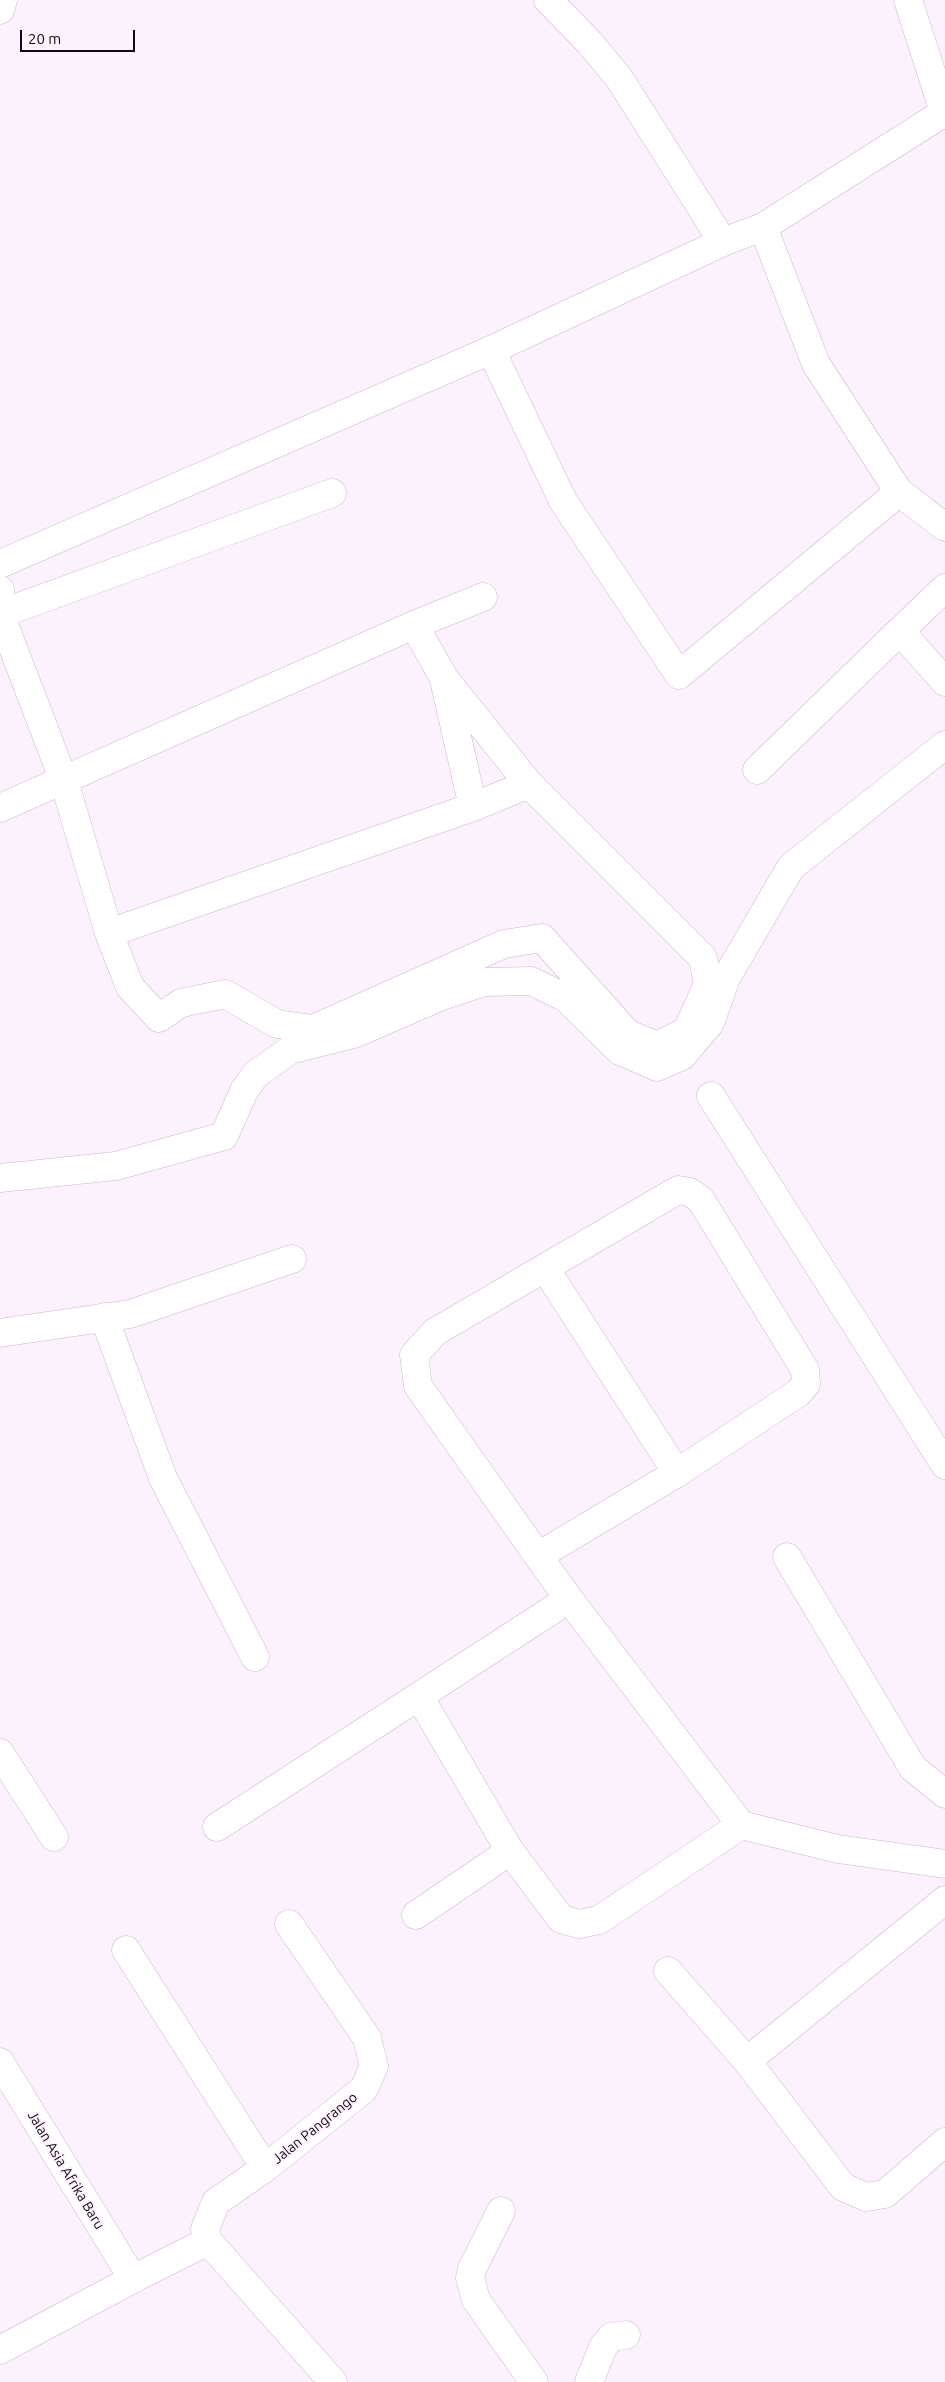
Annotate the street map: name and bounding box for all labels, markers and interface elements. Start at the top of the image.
scale bar [22,20,138,52]
text: 20 m [28,30,61,47]
street label: Jalan Pangrango [269,2089,361,2167]
street label: Jalan Asia Afrika Baru [24,2108,108,2232]

